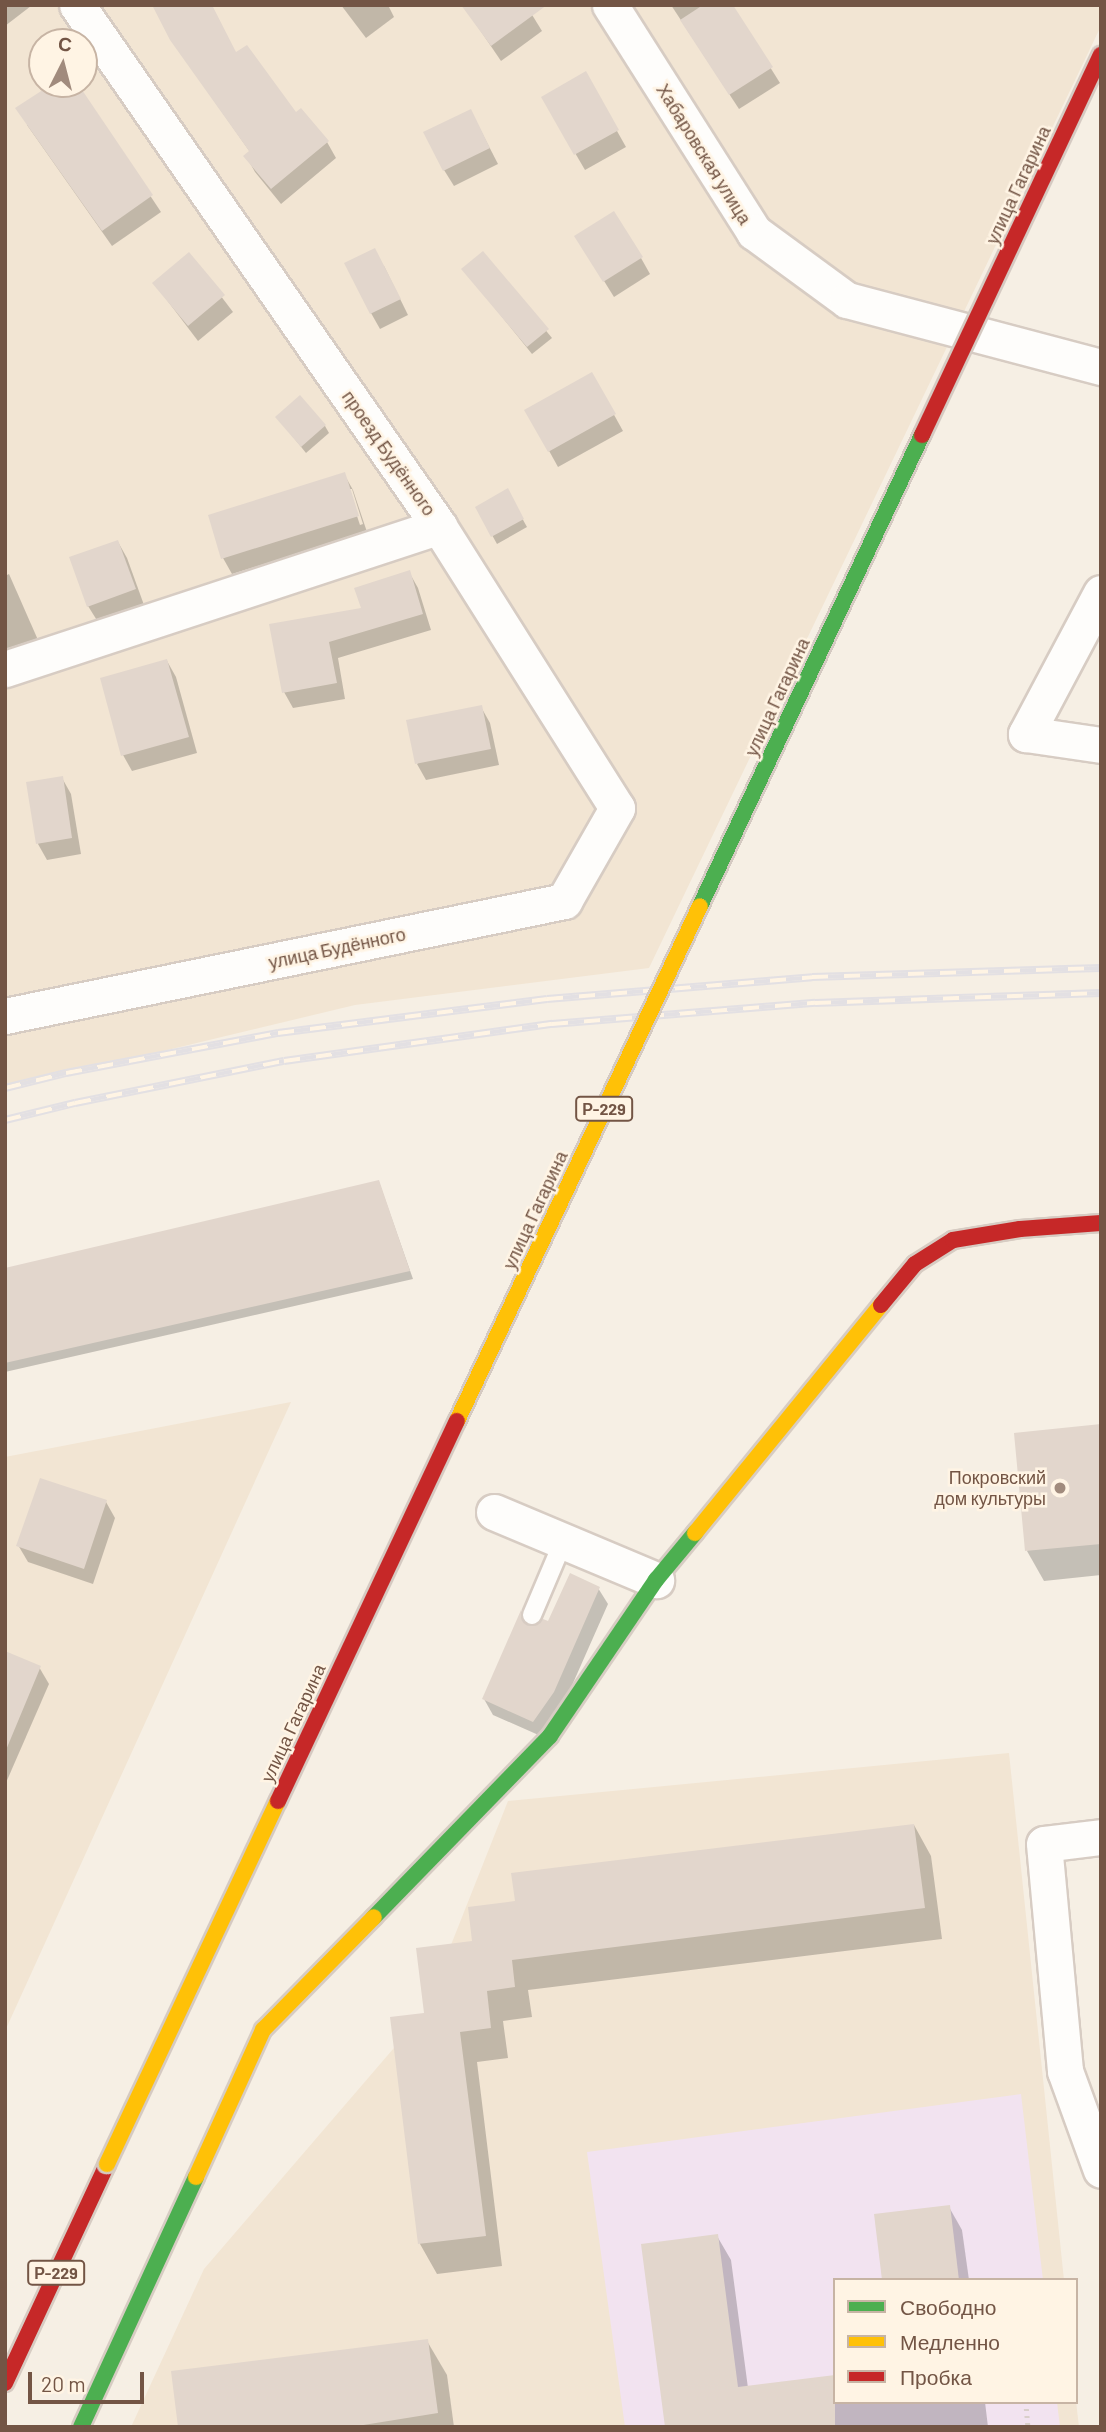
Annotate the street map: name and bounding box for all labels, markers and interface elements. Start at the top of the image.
north arrow [28,28,98,98]
text: С [57,31,73,56]
street label: Хабаровская улица [652,80,756,228]
street label: улица Гагарина [981,122,1055,248]
street label: проезд Будённого [338,386,440,520]
street label: улица Гагарина [740,634,814,760]
street label: улица Будённого [267,923,407,973]
road number: Р-229 [574,1096,634,1121]
street label: улица Гагарина [498,1147,572,1273]
place label: Покровский дом культуры [934,1467,1046,1510]
marker: Покровский дом культуры [1052,1480,1068,1496]
street label: улица Гагарина [256,1660,330,1786]
road number: Р-229 [26,2260,86,2286]
legend [833,2278,1078,2404]
text: Свободно [900,2294,997,2319]
text: Медленно [900,2329,1000,2354]
scale bar [32,2358,147,2402]
text: Пробка [900,2364,972,2389]
text: 20 m [41,2371,86,2396]

